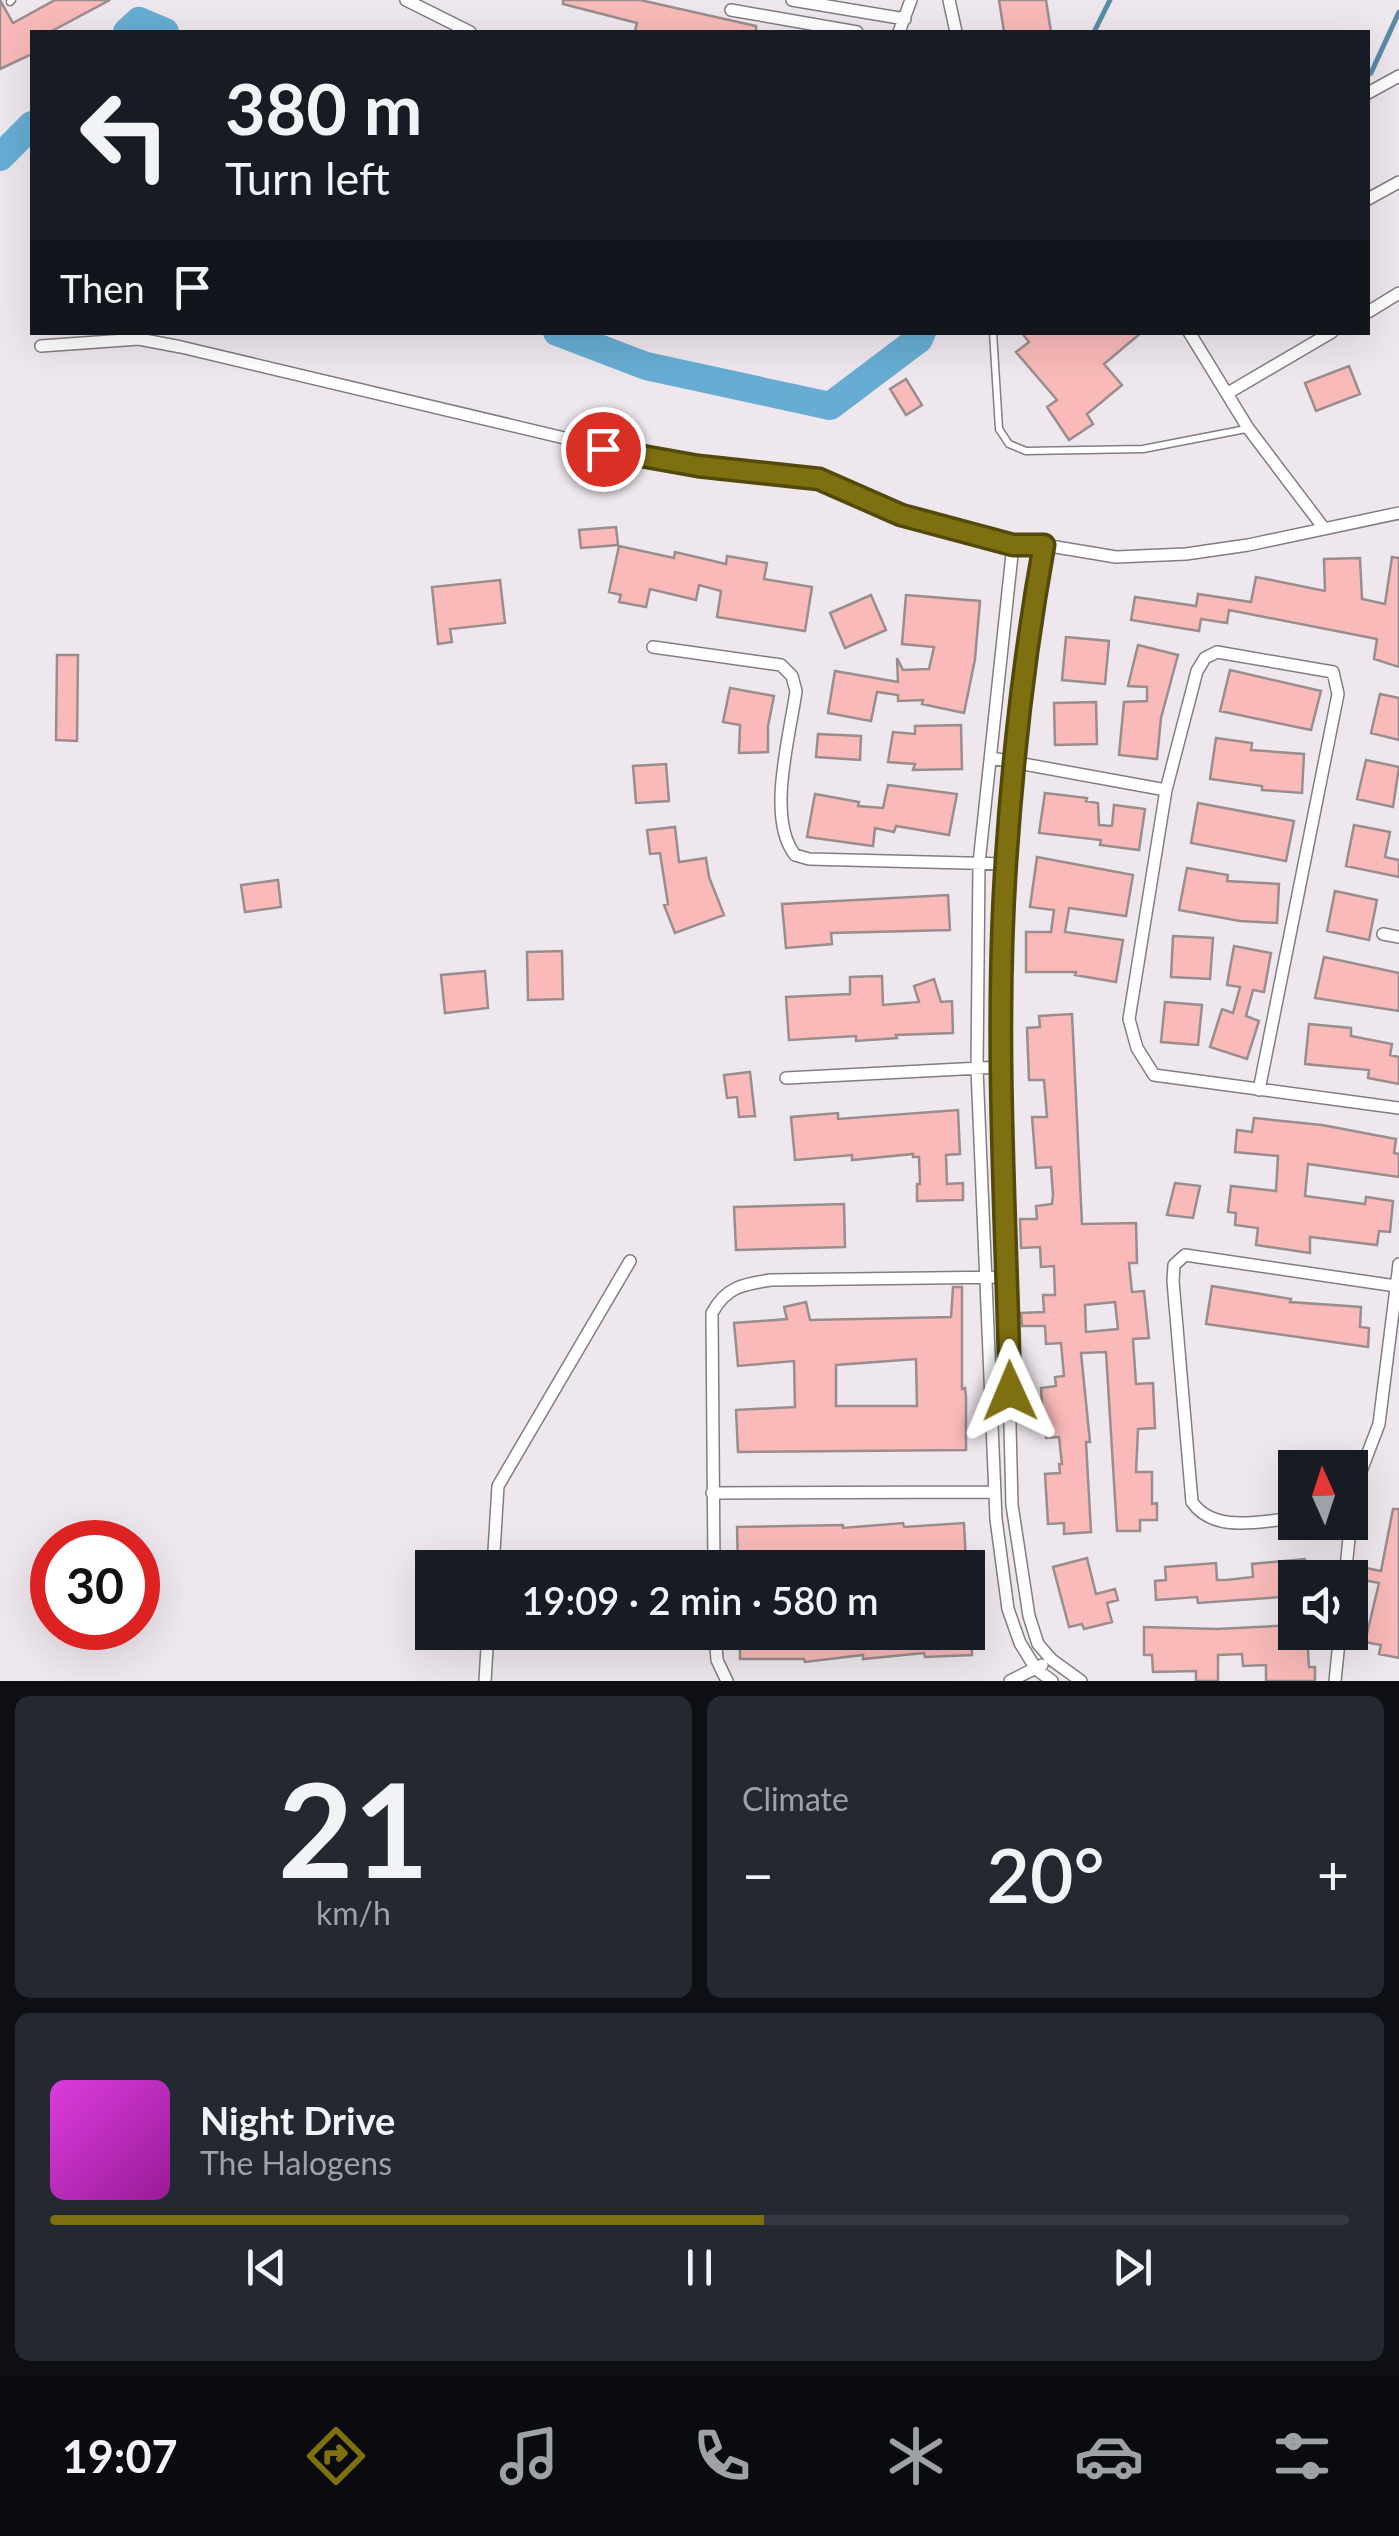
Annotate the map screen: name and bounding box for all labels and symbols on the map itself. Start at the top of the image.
pin [561,407,646,492]
position arrow [958,1339,1062,1443]
north arrow [1278,1450,1368,1540]
speed limit sign: 30 [30,1520,160,1650]

